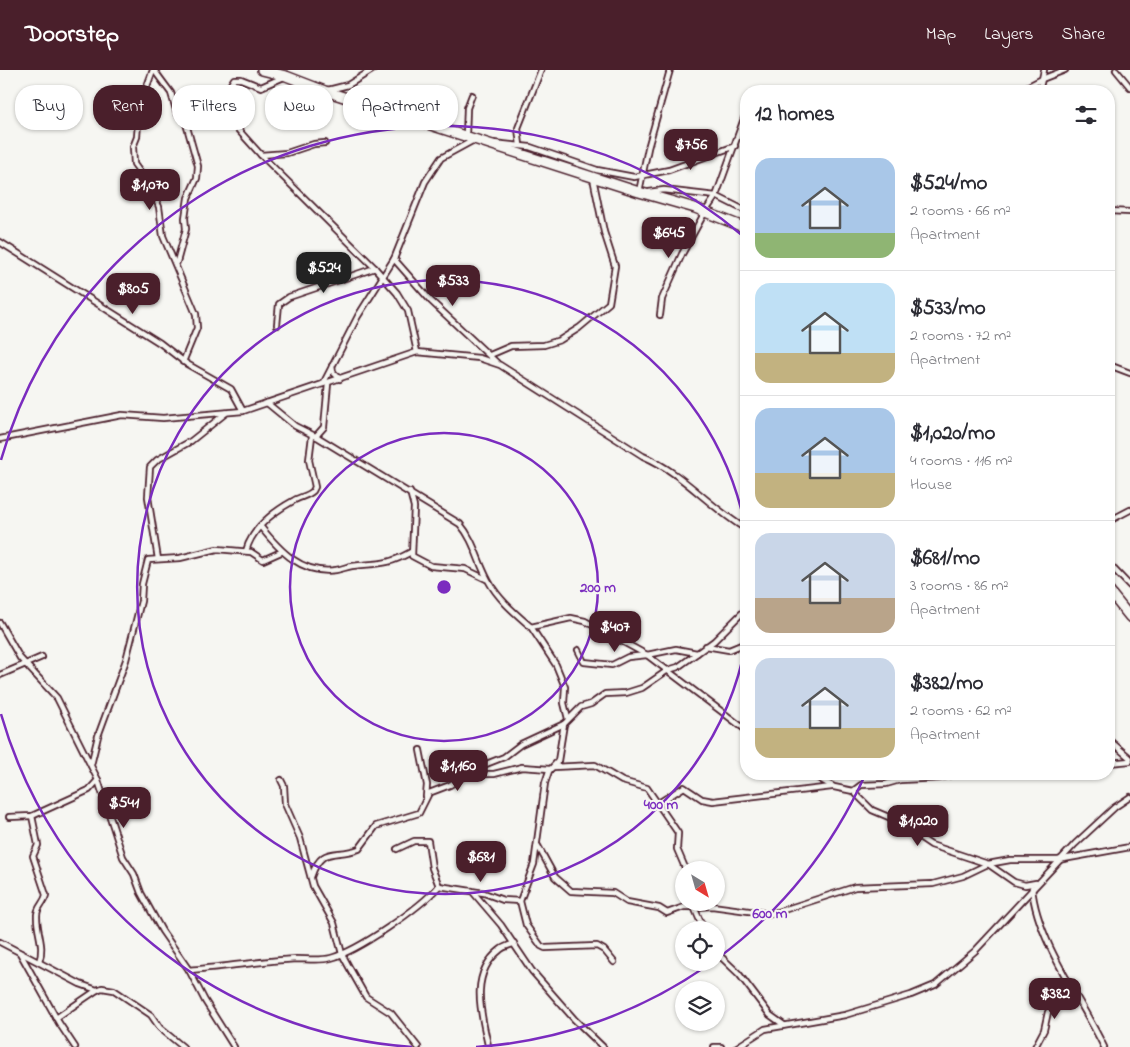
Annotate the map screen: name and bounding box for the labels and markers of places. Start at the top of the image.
pin: $756 [661,128,721,171]
pin: $1,070 [109,168,191,211]
pin: $645 [639,216,699,259]
pin: $524 [294,252,354,294]
pin: $533 [423,264,483,307]
pin: $805 [103,272,163,315]
centre of rings [435,578,453,596]
pin: $407 [585,610,645,653]
pin: $1,160 [417,750,499,792]
pin: $541 [94,786,154,829]
pin: $1,020 [877,804,959,847]
pin: $681 [451,840,511,883]
pin: $382 [1025,978,1085,1020]

